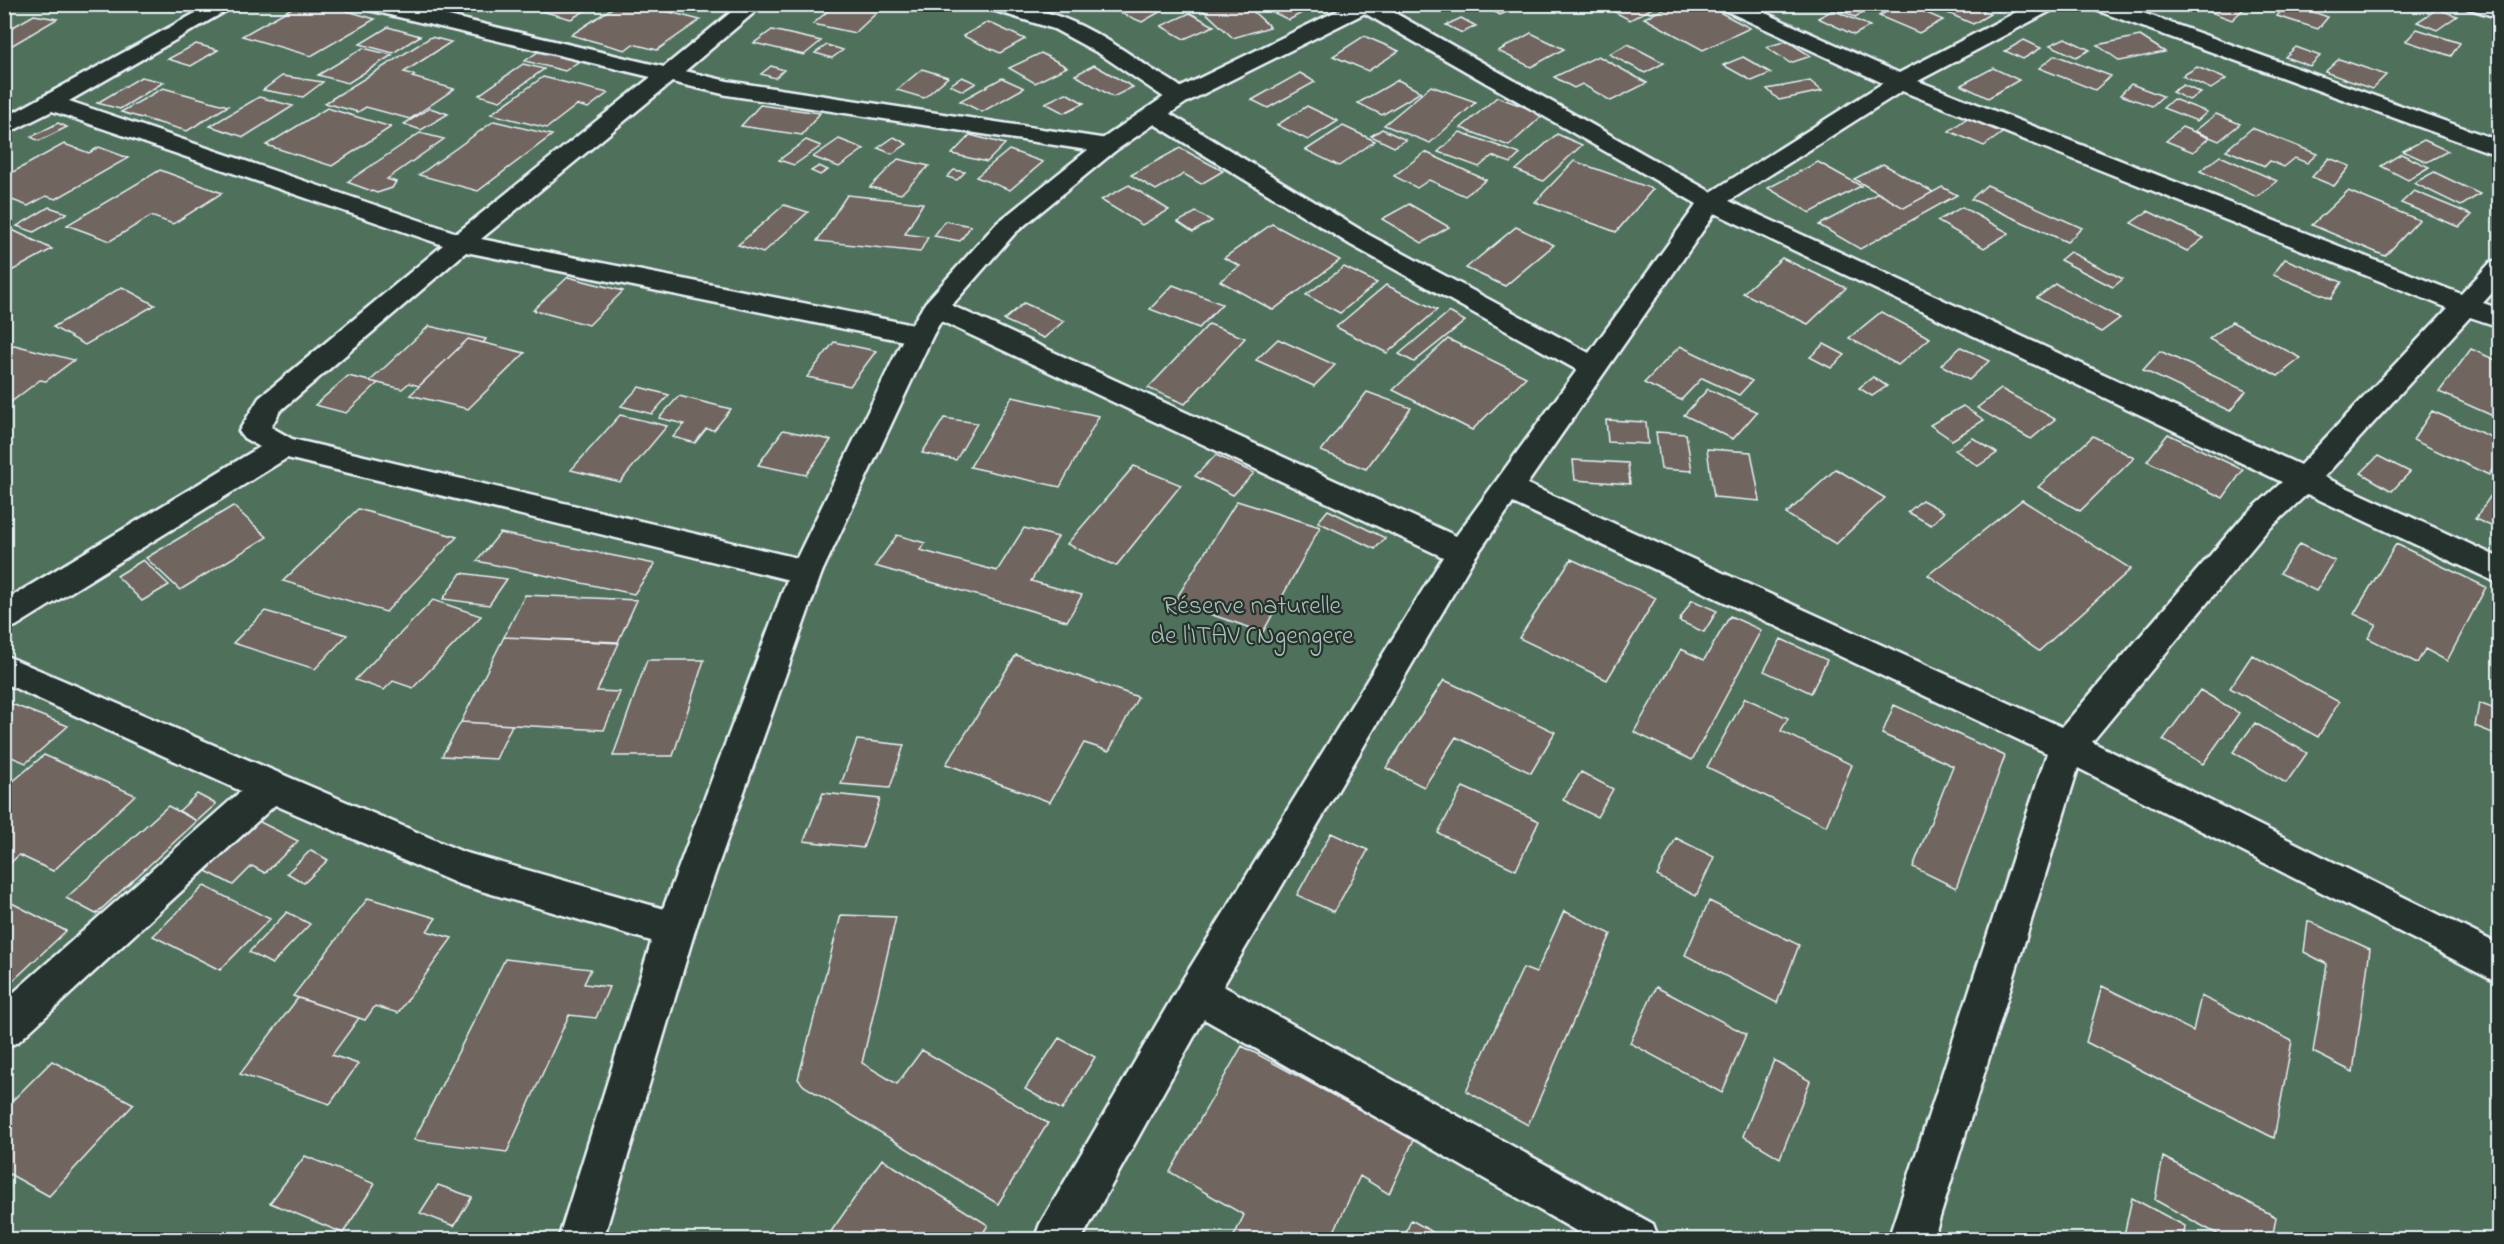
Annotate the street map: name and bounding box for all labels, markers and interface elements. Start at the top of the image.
park label: Réserve naturelle de l'ITAV (Ngengere [1150,588,1354,656]

